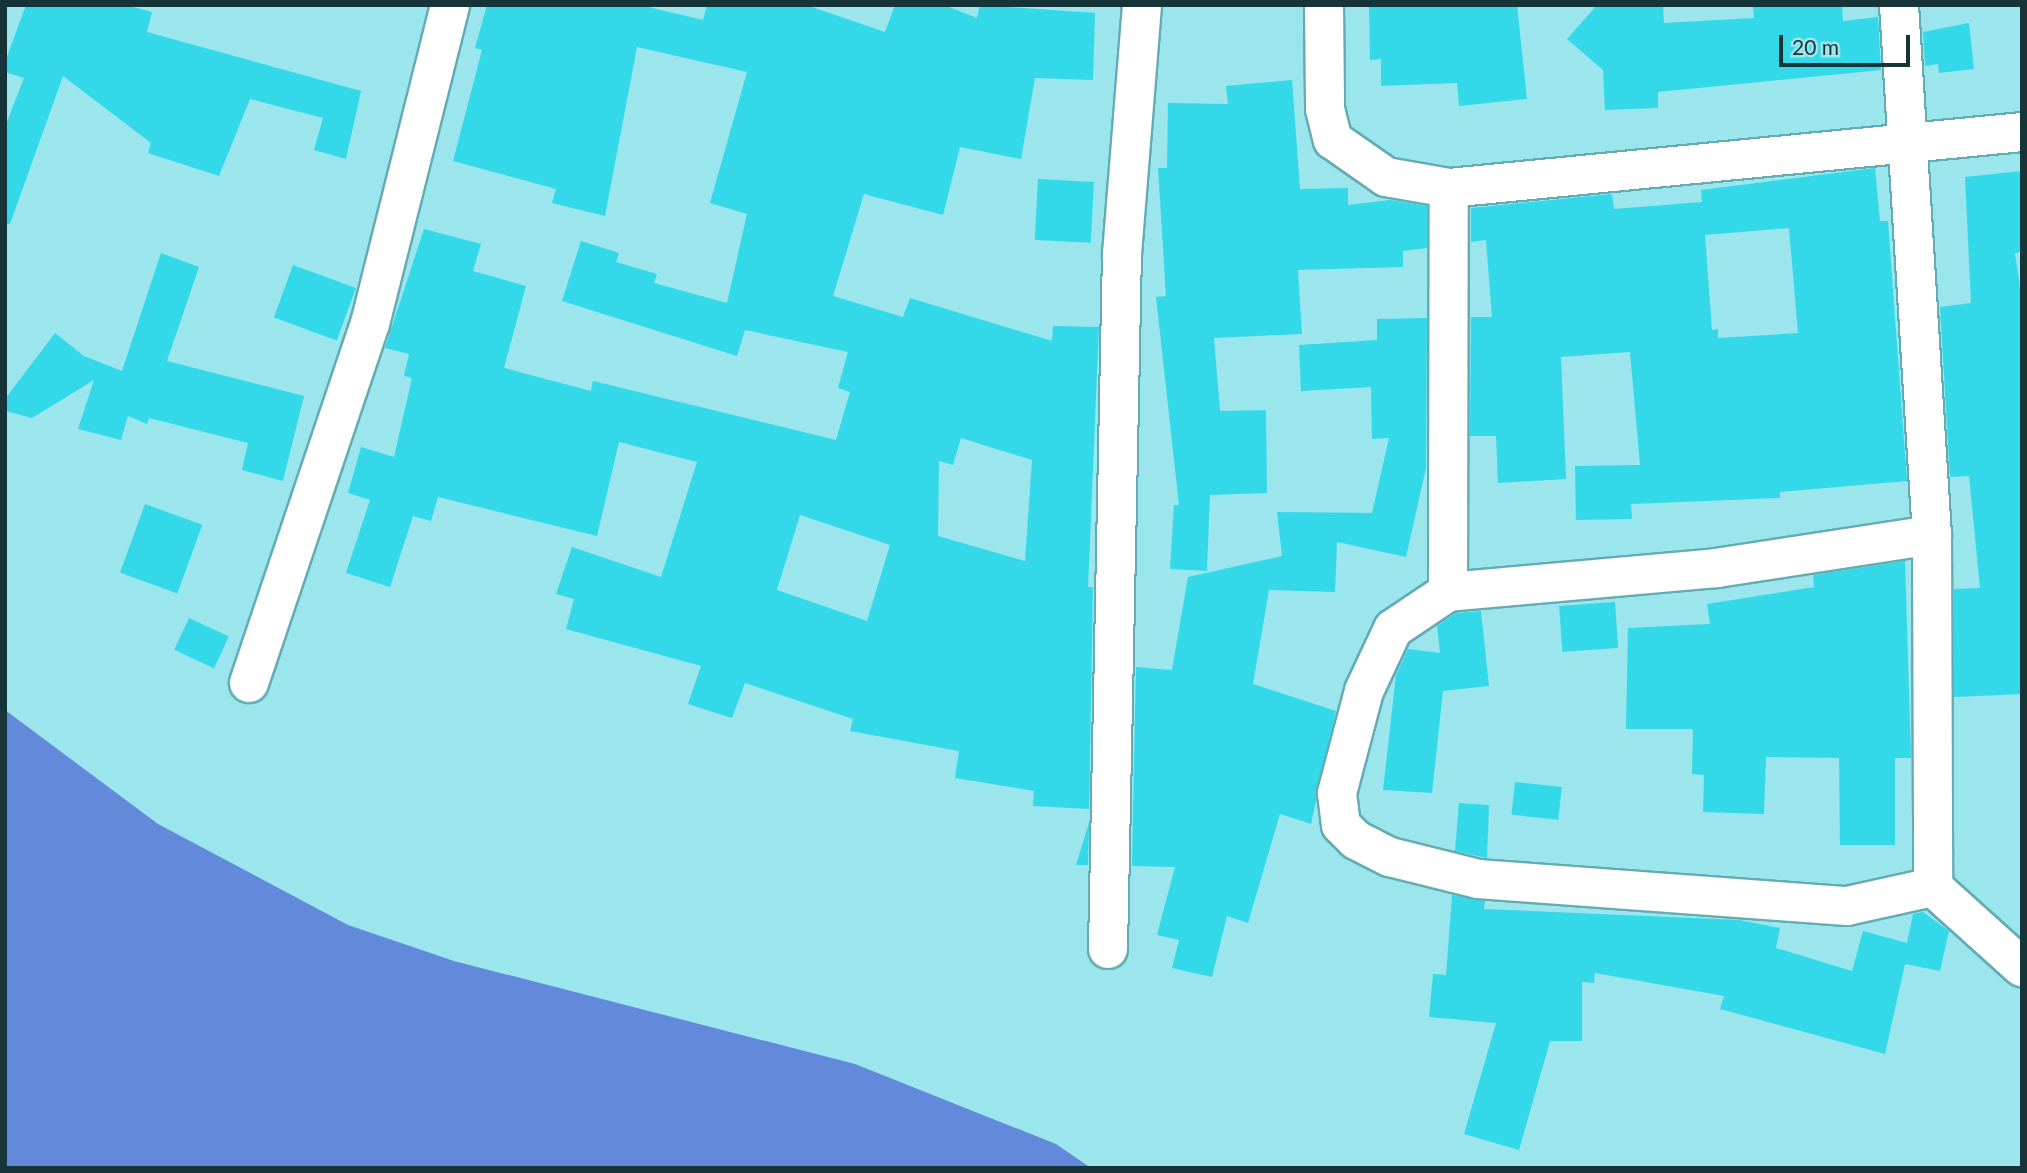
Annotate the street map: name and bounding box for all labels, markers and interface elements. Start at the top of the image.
scale bar [1782,21,1913,65]
text: 20 m [1792,34,1839,59]

